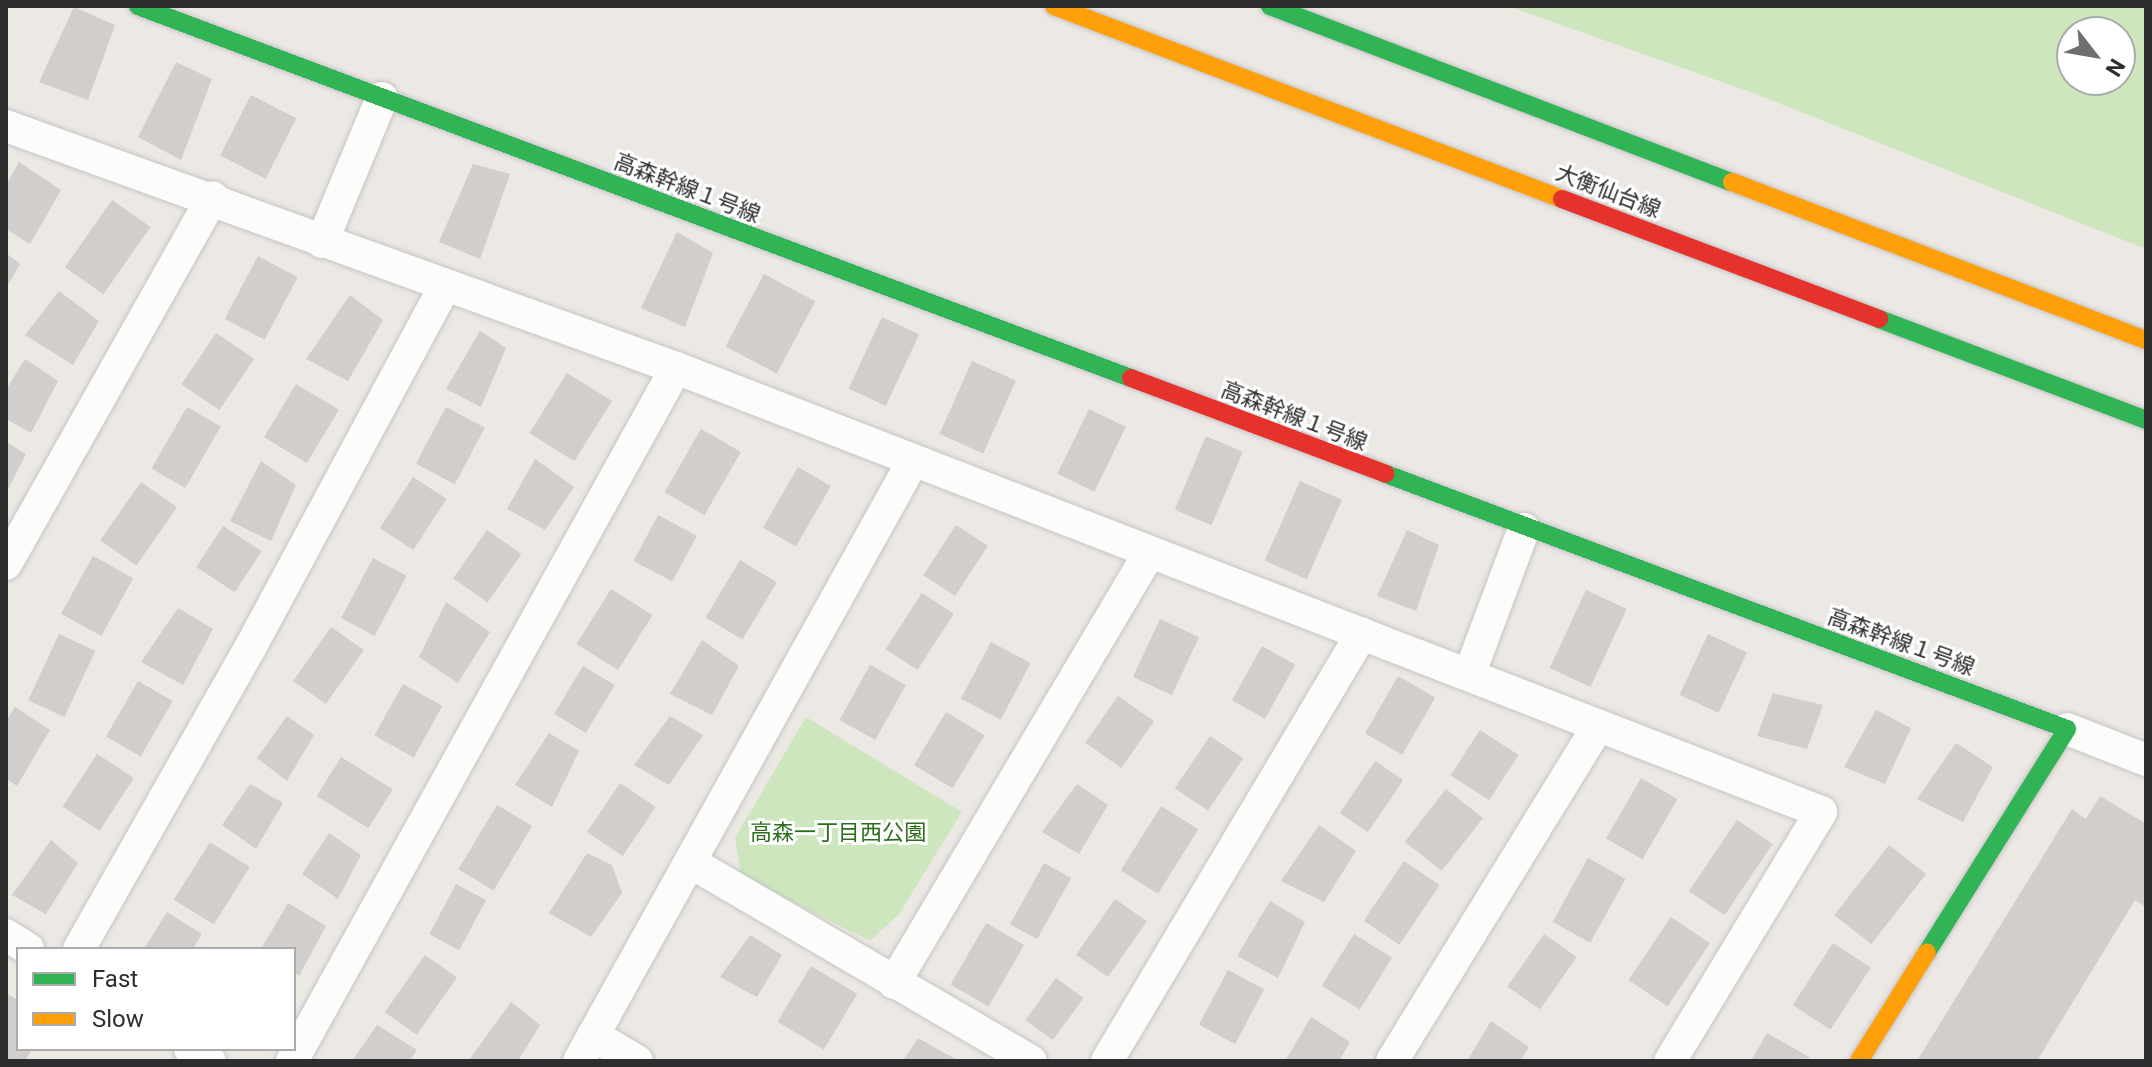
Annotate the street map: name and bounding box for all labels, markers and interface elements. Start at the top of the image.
north arrow [2056,16,2136,96]
text: N [2101,54,2130,81]
street label: 高森幹線１号線 [610,148,764,228]
street label: 大衡仙台線 [1552,159,1664,223]
street label: 高森幹線１号線 [1217,376,1371,456]
street label: 高森幹線１号線 [1824,603,1978,681]
park label: 高森一丁目西公園 [750,820,926,846]
legend [16,947,296,1051]
text: Fast [92,965,138,993]
text: Slow [92,1005,144,1033]

